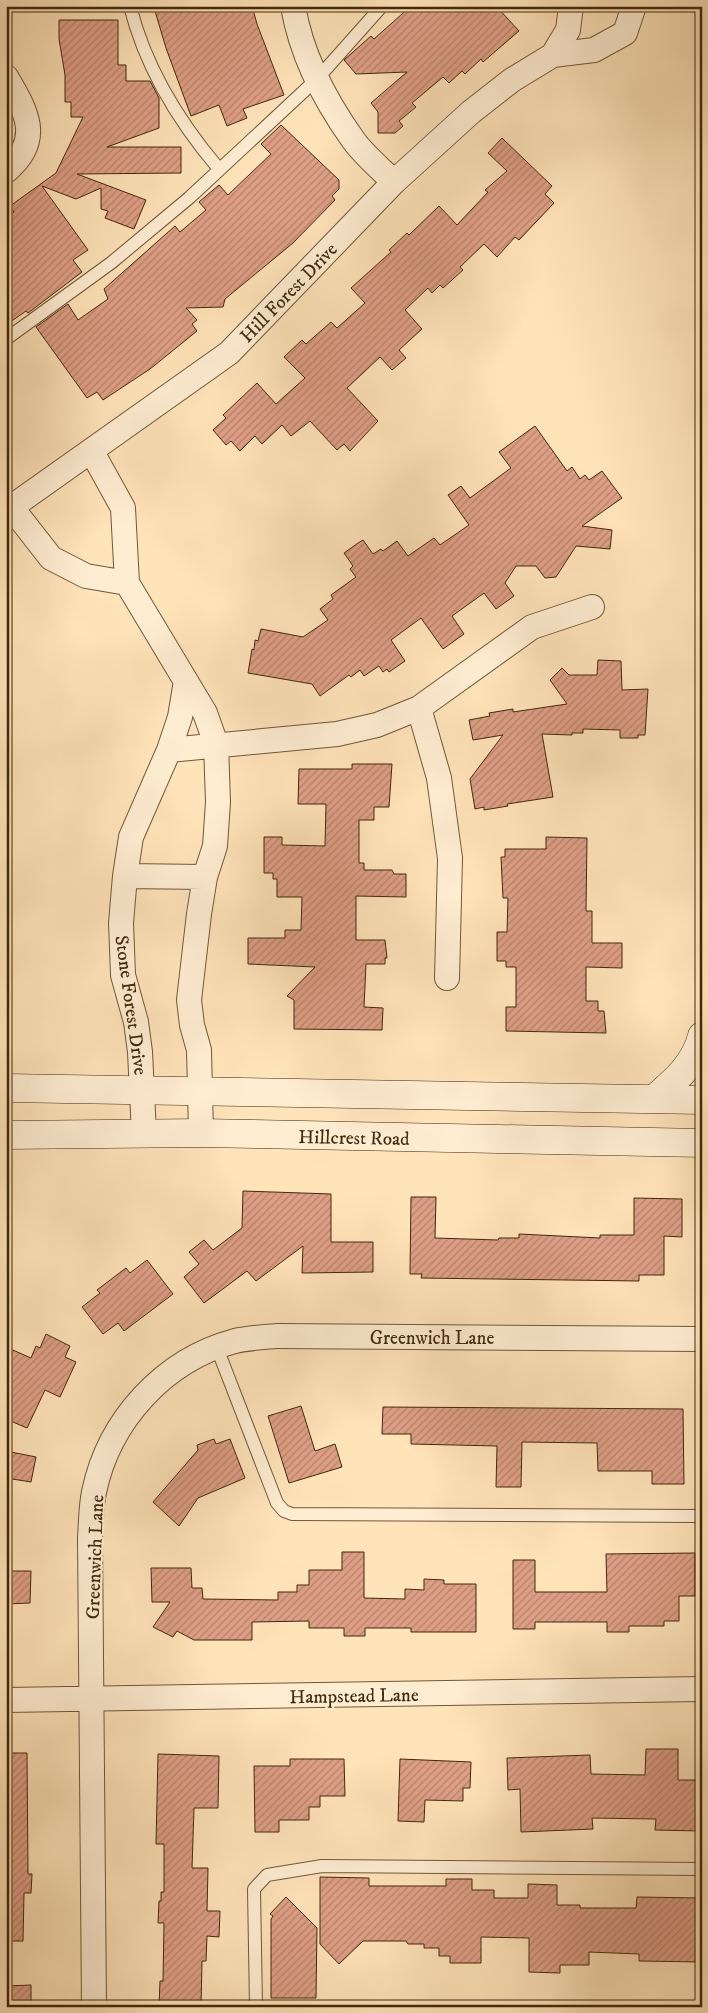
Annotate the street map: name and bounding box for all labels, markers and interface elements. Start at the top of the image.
street label: Hill Forest Drive [236,238,343,348]
street label: Stone Forest Drive [109,934,152,1077]
street label: Hillcrest Road [298,1126,410,1151]
street label: Greenwich Lane [370,1327,494,1350]
street label: Greenwich Lane [82,1494,109,1620]
street label: Hampstead Lane [289,1684,419,1709]

